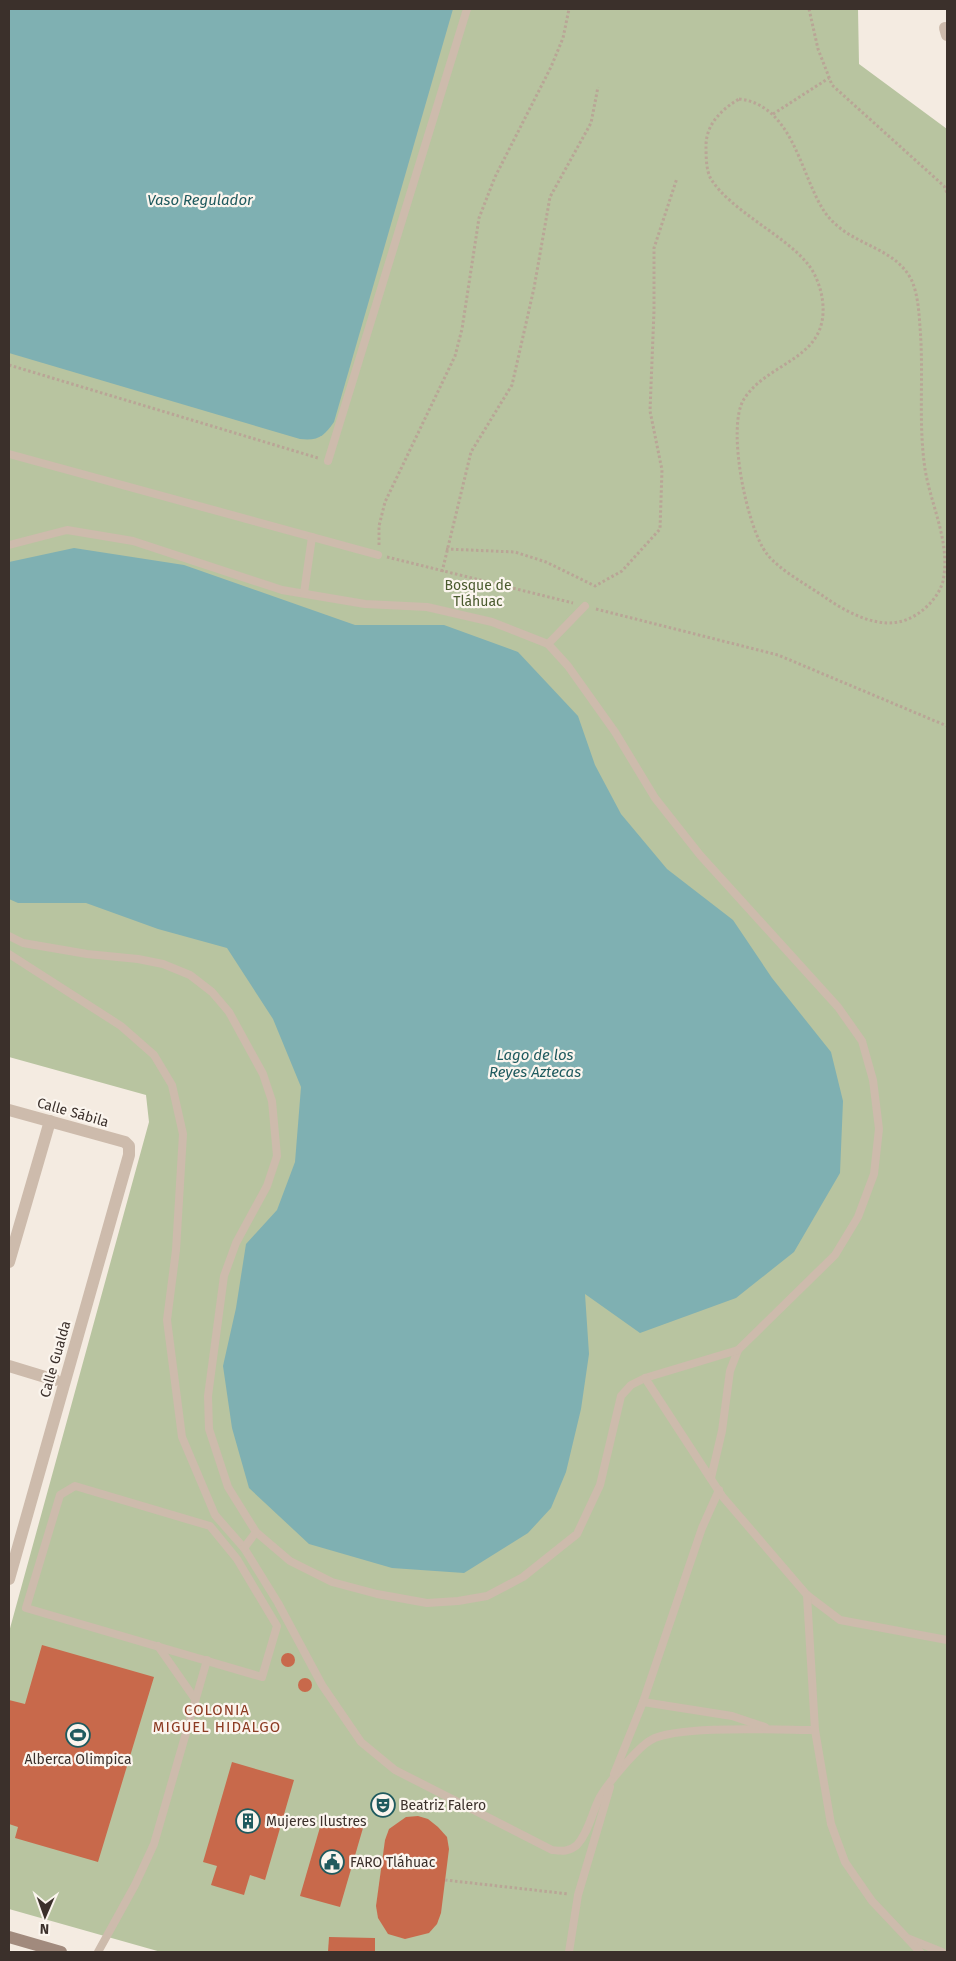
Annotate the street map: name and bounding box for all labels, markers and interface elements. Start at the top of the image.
water label: Vaso Regulador [147,191,254,209]
park label: Bosque de Tláhuac [444,577,512,610]
water label: Lago de los Reyes Aztecas [489,1046,581,1081]
street label: Calle Sábila [35,1094,111,1131]
street label: Calle Gualda [36,1319,75,1400]
district label: COLONIA MIGUEL HIDALGO [153,1701,281,1736]
sports icon: Alberca Olimpica [65,1722,91,1748]
place label: Alberca Olimpica [24,1751,132,1768]
theatre icon: Beatriz Falero [370,1792,396,1818]
place label: Beatriz Falero [400,1797,486,1814]
building icon: Mujeres Ilustres [235,1808,261,1834]
place label: Mujeres Ilustres [266,1813,367,1830]
public building icon: FARO Tláhuac [319,1849,345,1875]
place label: FARO Tláhuac [350,1854,436,1871]
north arrow [20,1891,70,1941]
text: N [40,1920,50,1937]

